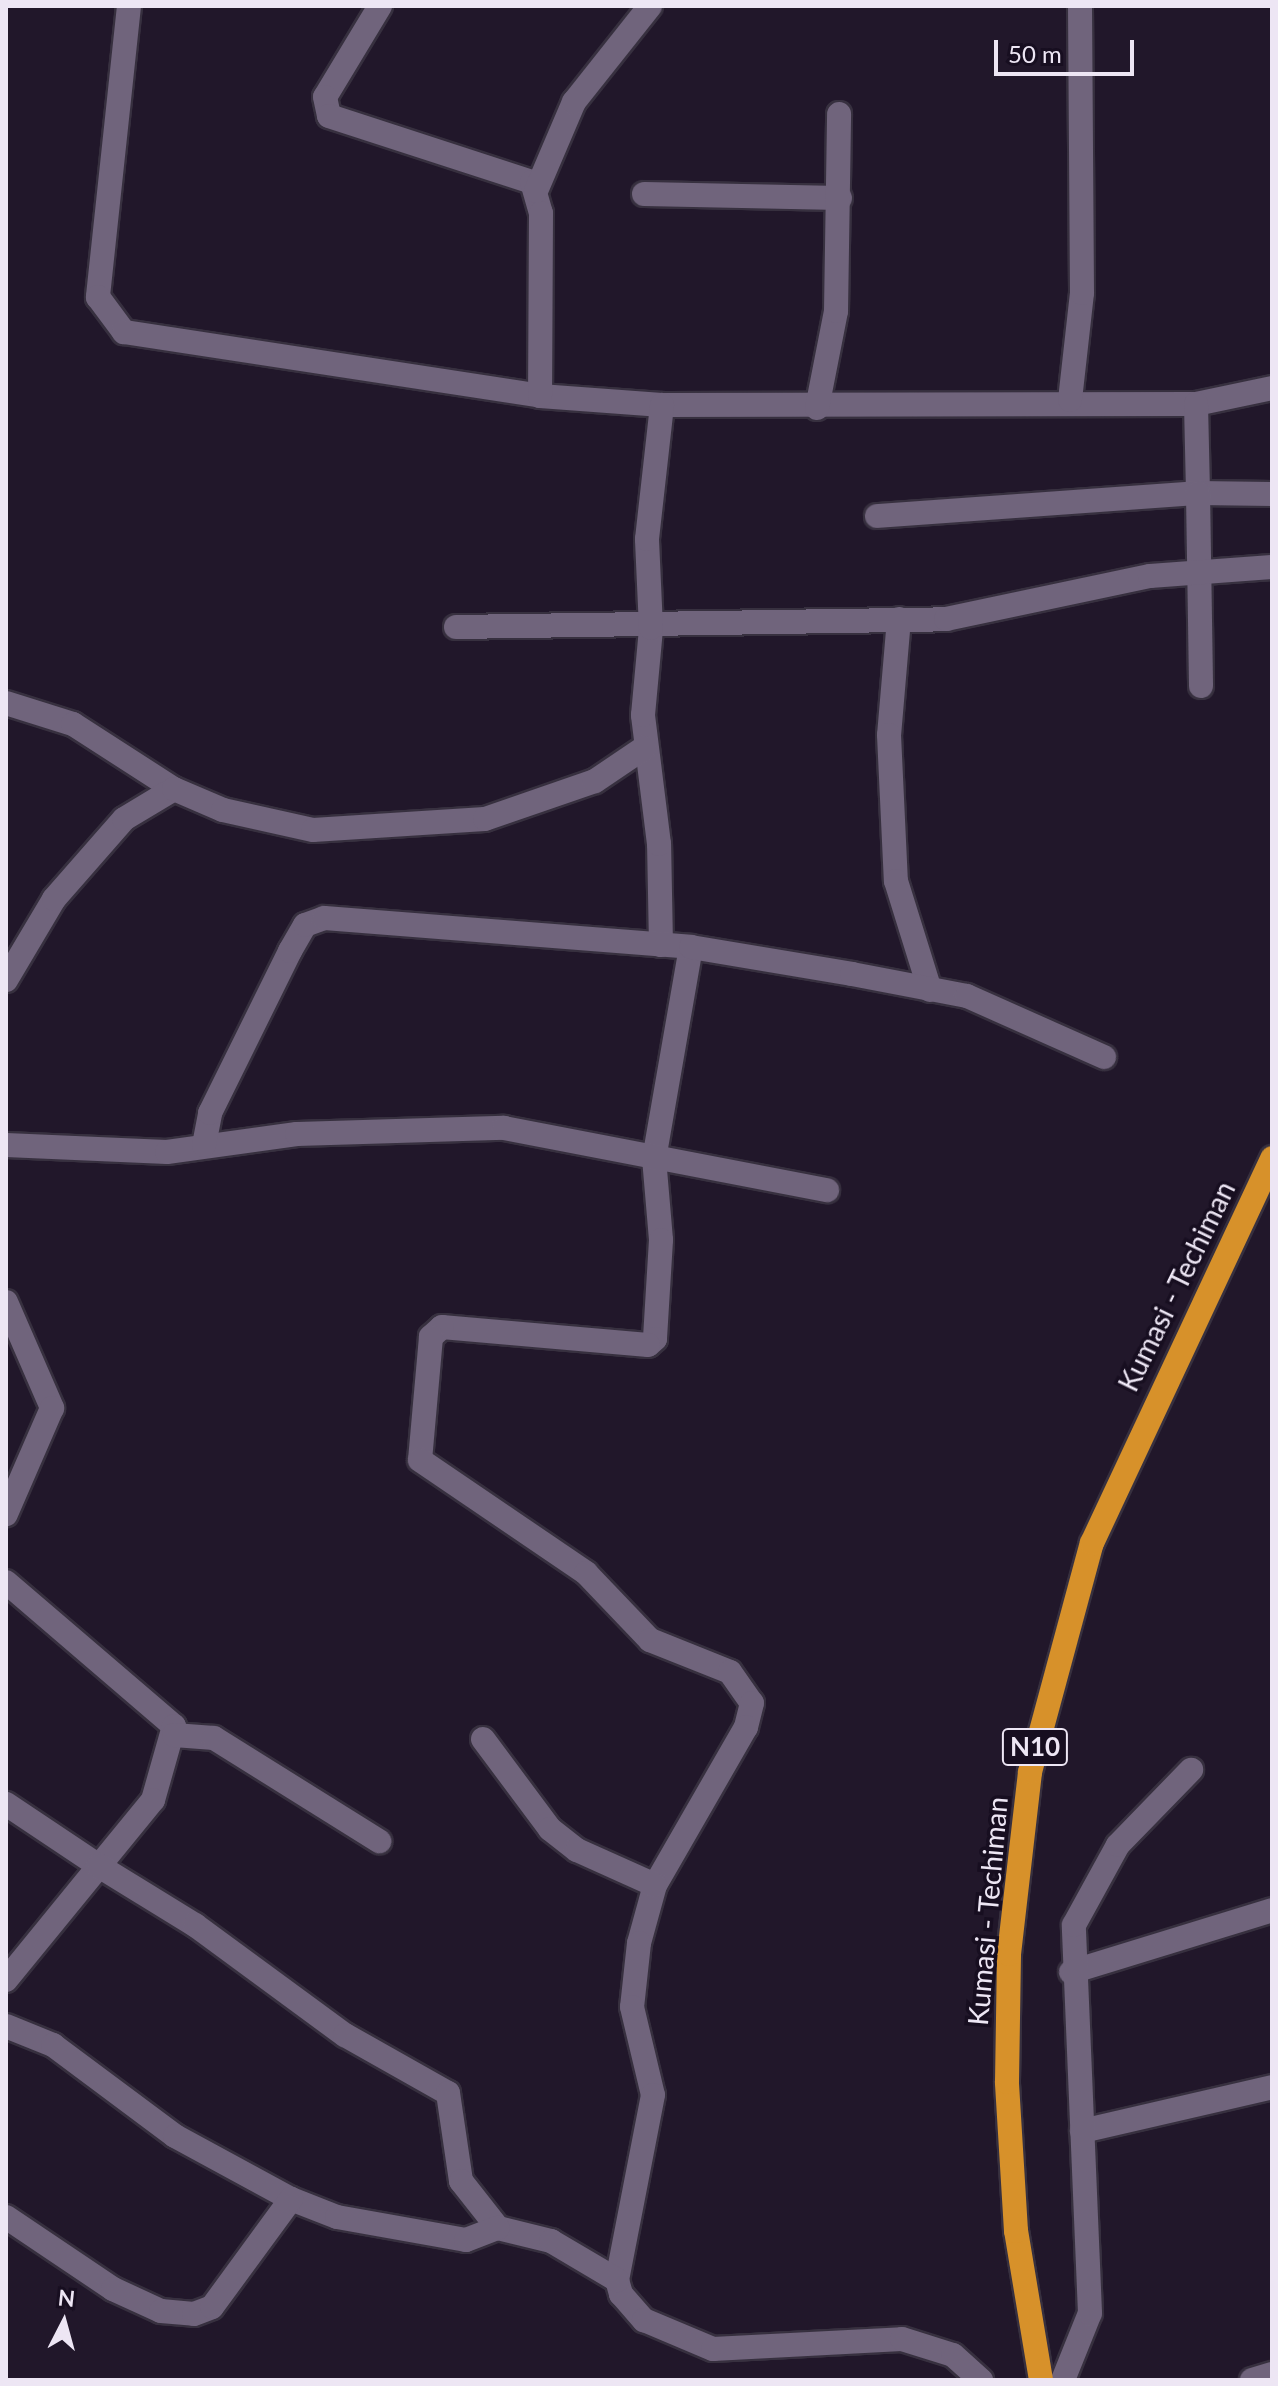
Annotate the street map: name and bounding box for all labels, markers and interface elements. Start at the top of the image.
scale bar [998,24,1138,74]
text: 50 m [1008,39,1062,68]
street label: Kumasi - Techiman [1110,1175,1242,1397]
road number: N10 [1001,1725,1069,1769]
street label: Kumasi - Techiman [960,1795,1014,2027]
north arrow [24,2282,104,2362]
text: N [57,2283,76,2312]

